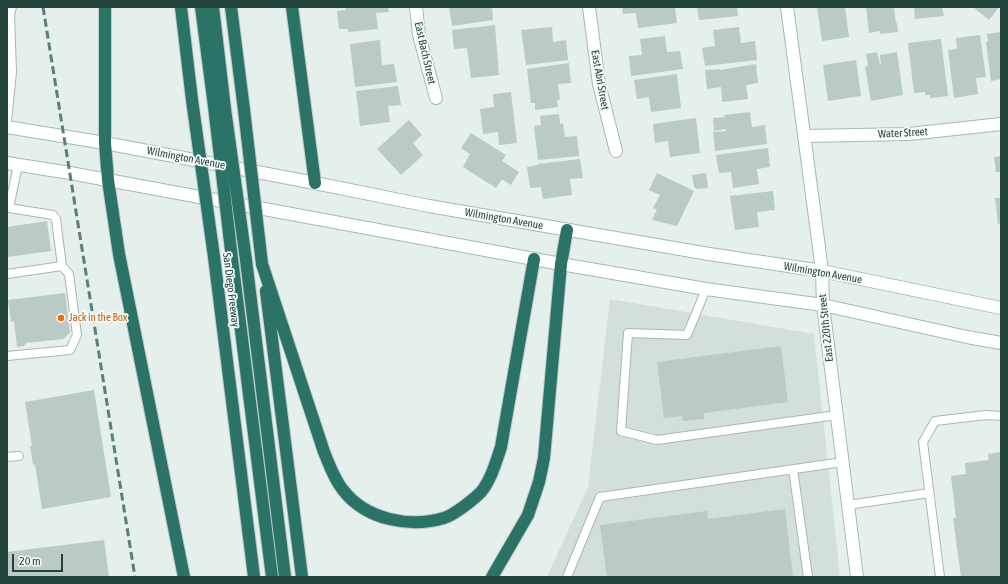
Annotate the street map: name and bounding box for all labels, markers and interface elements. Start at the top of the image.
street label: East Bach Street [411,20,439,86]
street label: East Abri Street [588,49,612,111]
street label: Water Street [878,125,928,141]
street label: Wilmington Avenue [146,144,226,172]
street label: Wilmington Avenue [464,206,544,232]
street label: San Diego Freeway [220,252,242,328]
street label: Wilmington Avenue [783,260,863,286]
street label: East 220th Street [816,293,836,363]
place label: Jack in the Box [69,311,127,325]
marker: Jack in the Box [56,313,66,323]
scale bar [14,546,65,572]
text: 20 m [19,554,41,568]

